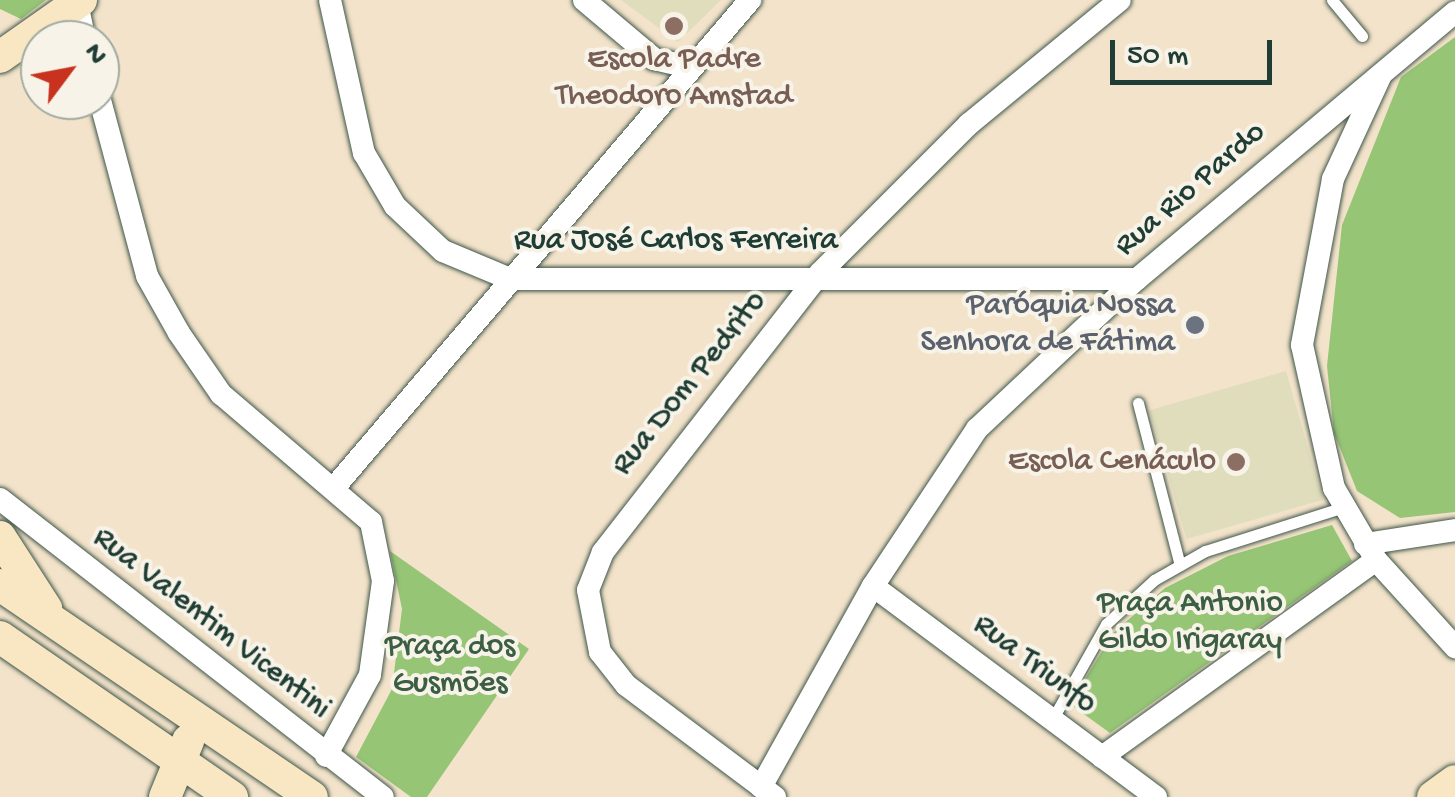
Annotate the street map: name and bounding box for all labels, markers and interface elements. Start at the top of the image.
marker: Escola Padre Theodoro Amstad [663,15,685,37]
north arrow [20,20,120,120]
scale bar [1115,20,1278,82]
text: N [75,38,113,71]
text: 50 m [1127,40,1188,75]
place label: Escola Padre Theodoro Amstad [556,42,792,117]
street label: Rua Rio Pardo [1108,114,1274,266]
street label: Rua José Carlos Ferreira [514,222,838,260]
street label: Rua Dom Pedrito [604,284,776,484]
place label: Paróquia Nossa Senhora de Fátima [920,288,1175,363]
marker: Paróquia Nossa Senhora de Fátima [1184,314,1206,336]
place label: Escola Cenáculo [1008,443,1216,481]
marker: Escola Cenáculo [1225,451,1247,473]
street label: Rua Valentim Vicentini [84,519,338,729]
park label: Praça Antonio Gildo Irigaray [1097,586,1283,661]
street label: Rua Triunfo [965,606,1103,724]
park label: Praça dos Gusmões [385,629,515,704]

